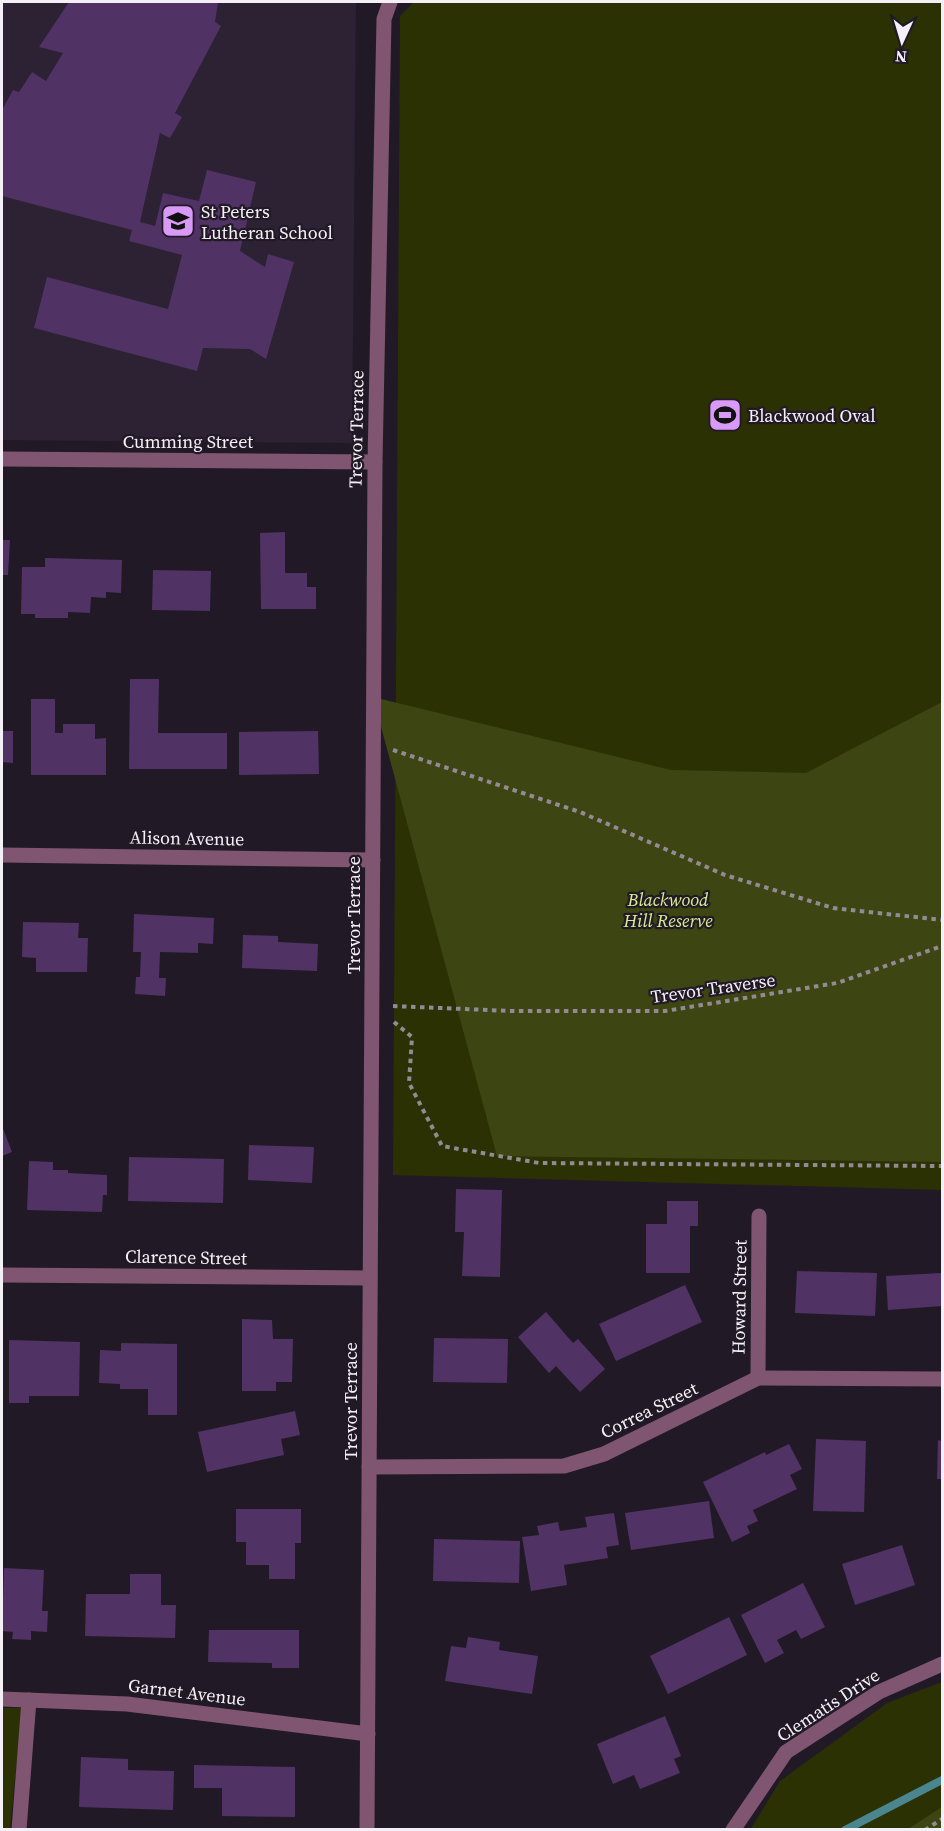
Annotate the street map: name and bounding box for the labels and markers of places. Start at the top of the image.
place label: St Peters Lutheran School [201,199,333,245]
school or university icon: St Peters Lutheran School [160,203,196,239]
sports icon: Blackwood Oval [707,397,743,433]
place label: Blackwood Oval [748,403,876,428]

